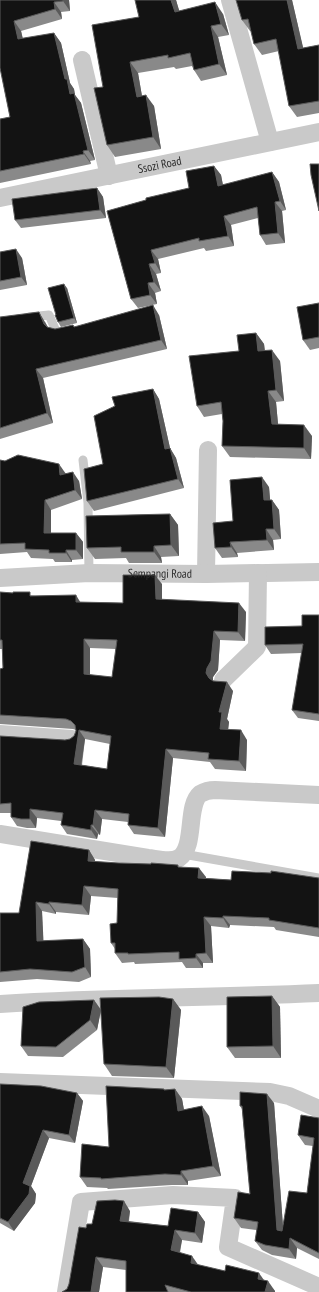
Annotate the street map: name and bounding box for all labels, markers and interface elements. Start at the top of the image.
street label: Ssozi Road [136,153,183,176]
street label: Sempangi Road [128,565,192,581]

